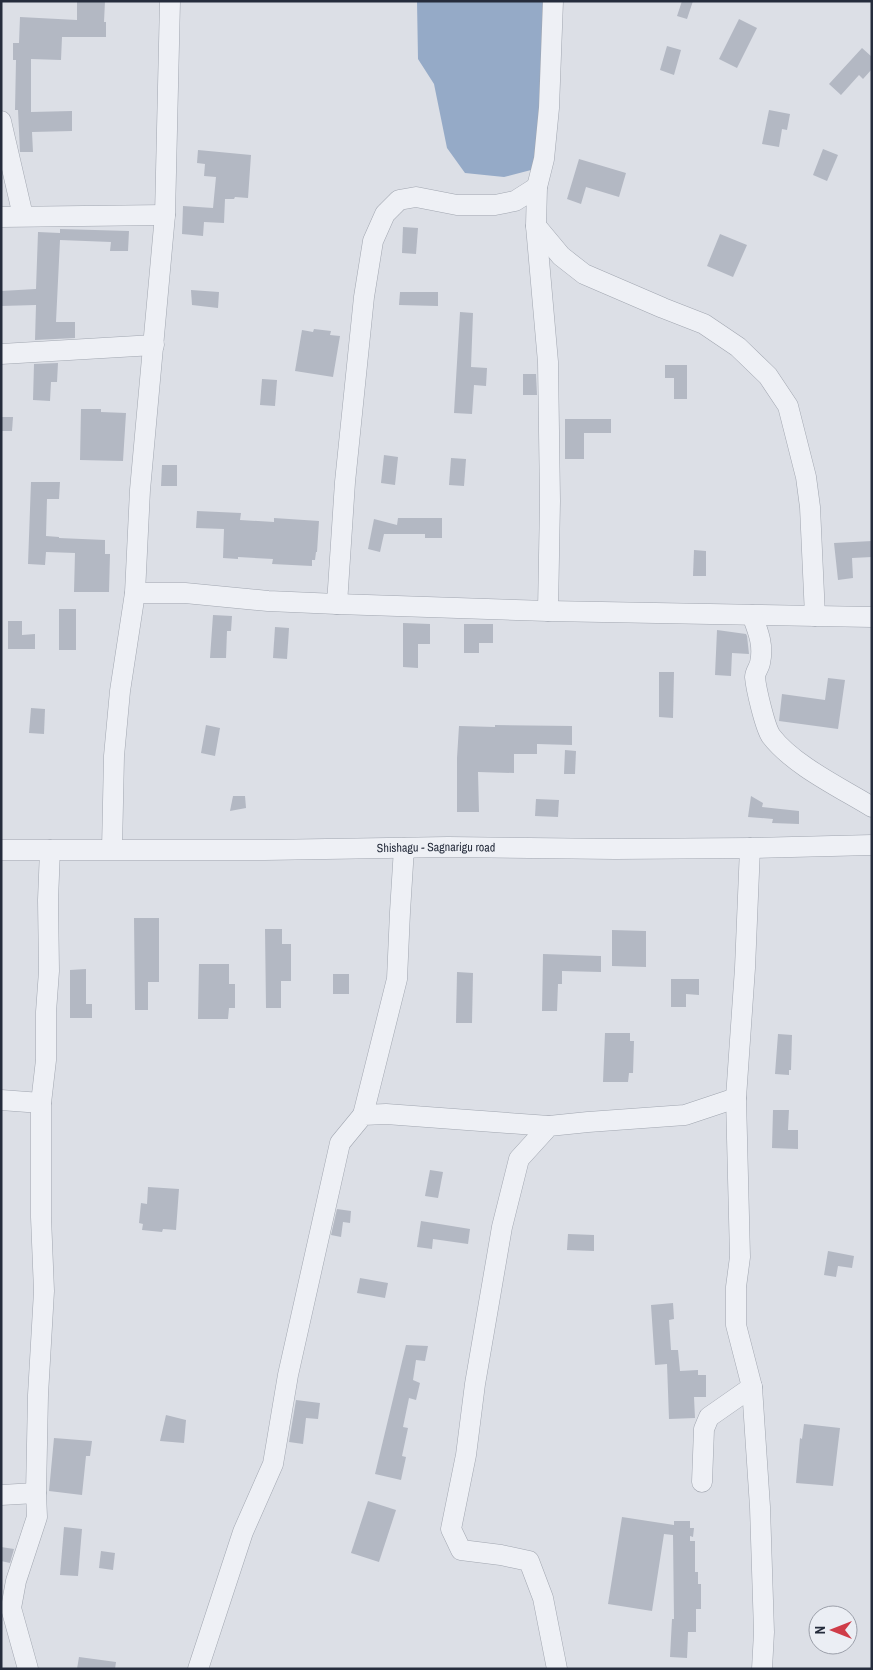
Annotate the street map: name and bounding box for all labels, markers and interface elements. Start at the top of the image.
street label: Shishagu - Sagnarigu road [377,839,495,856]
north arrow [808,1605,858,1655]
text: N [811,1626,829,1634]

